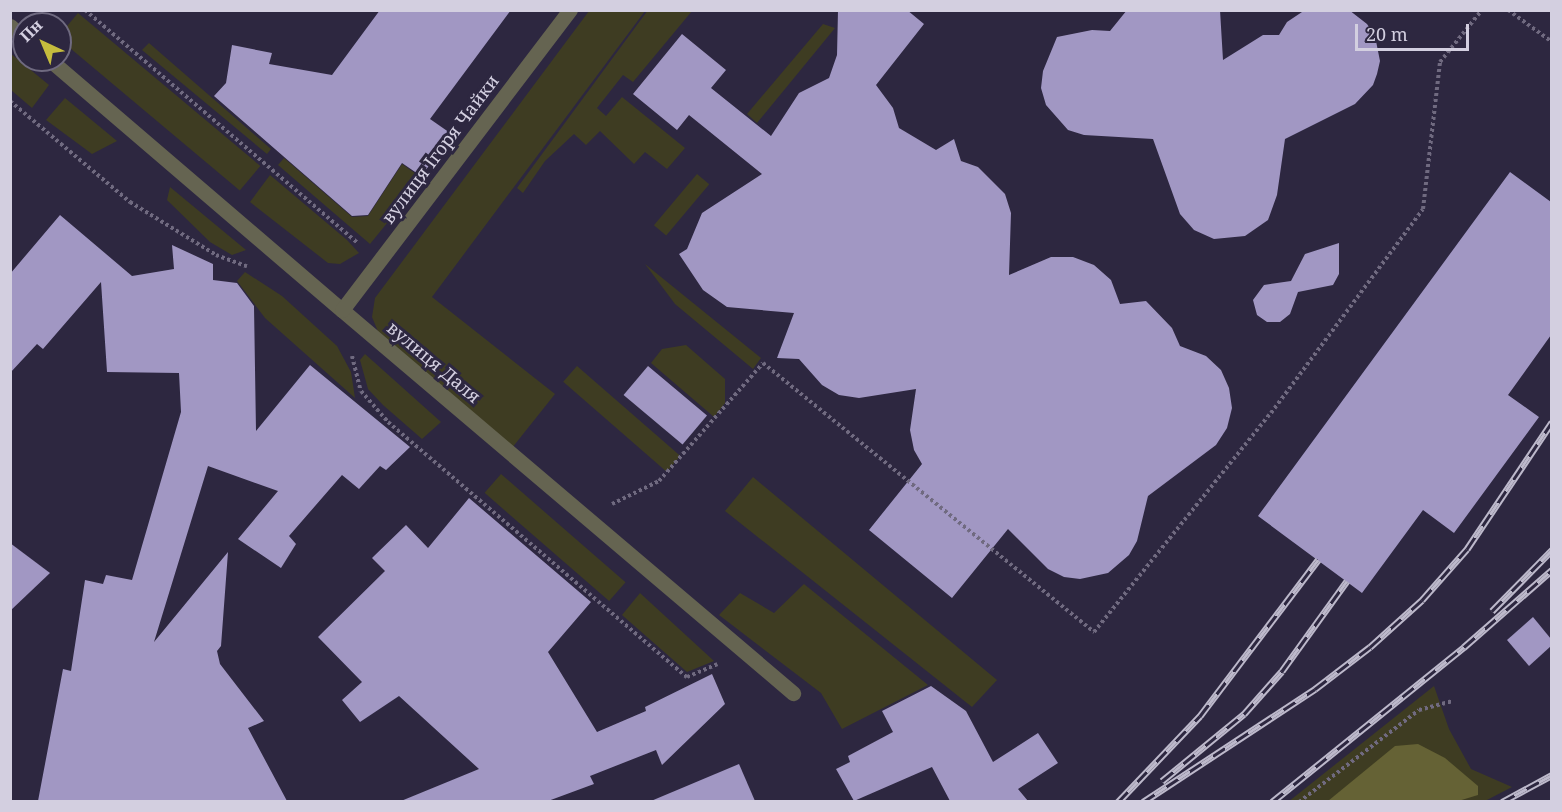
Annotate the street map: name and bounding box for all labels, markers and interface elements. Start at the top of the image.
north arrow [12,12,72,72]
scale bar [1358,12,1472,50]
text: Пн [15,14,47,47]
text: 20 m [1366,22,1408,46]
street label: вулиця Ігоря Чайки [377,70,503,228]
street label: вулиця Даля [383,317,485,407]

